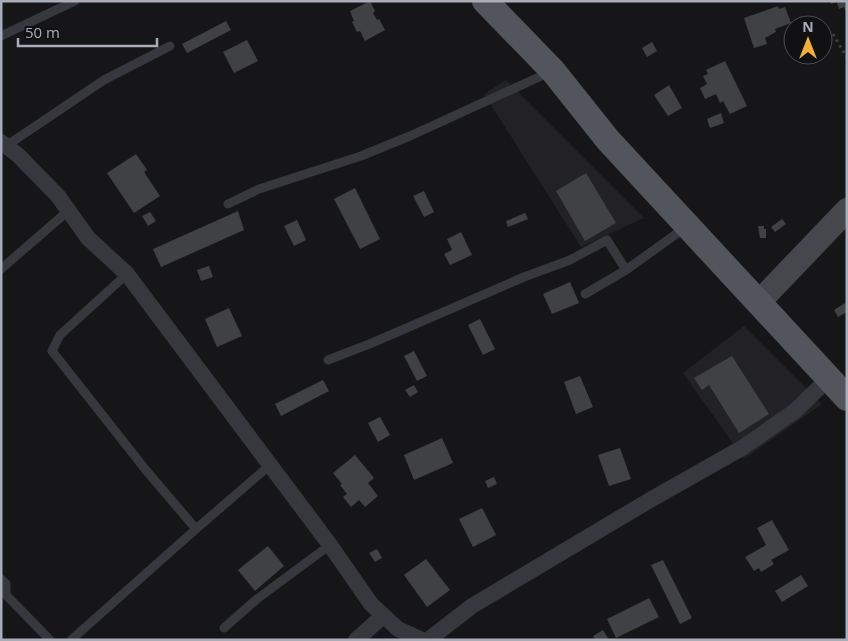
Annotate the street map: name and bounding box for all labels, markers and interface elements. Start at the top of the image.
scale bar [18,15,156,47]
north arrow [783,15,833,65]
text: N [802,17,814,36]
text: 50 m [25,22,60,42]

